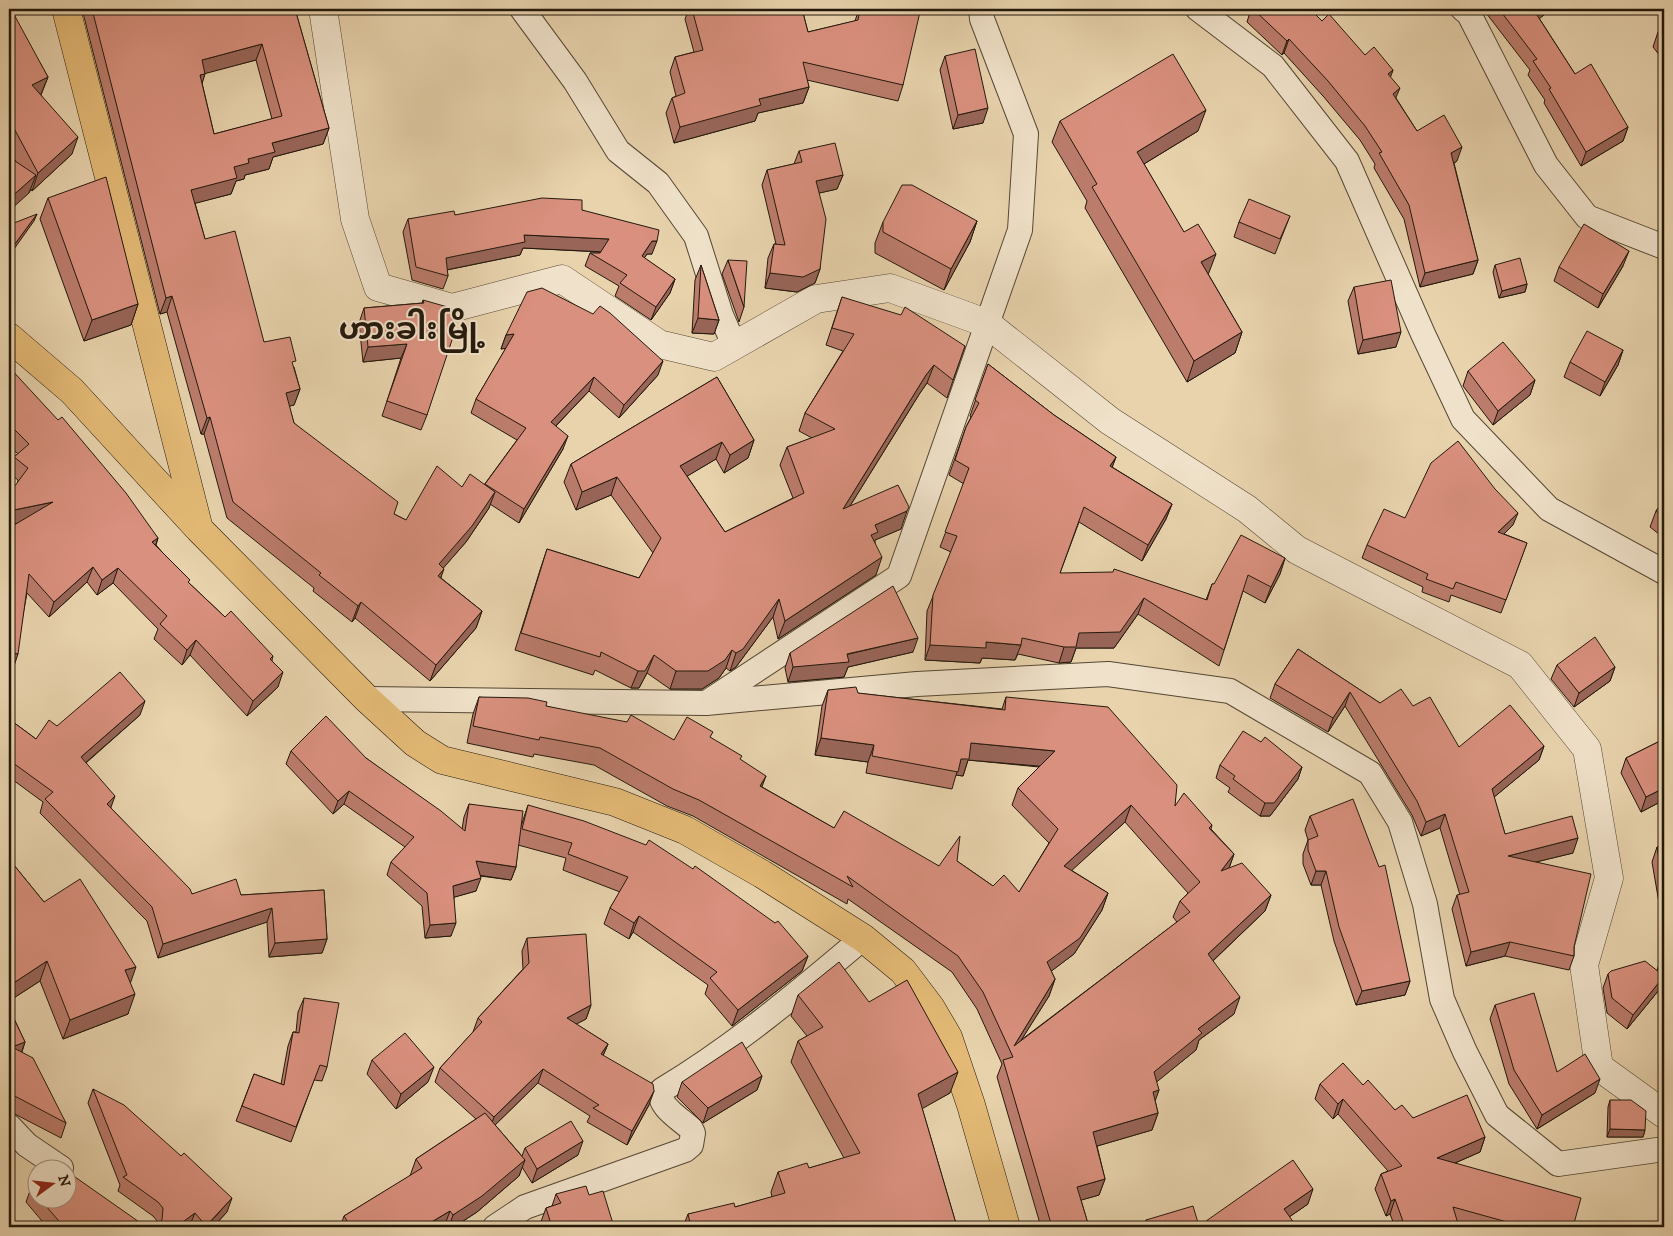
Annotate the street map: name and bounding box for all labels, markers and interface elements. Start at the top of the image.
district label: ဟားခါးမြို့ [339,308,485,353]
north arrow [28,1158,78,1208]
text: N [53,1173,74,1189]

